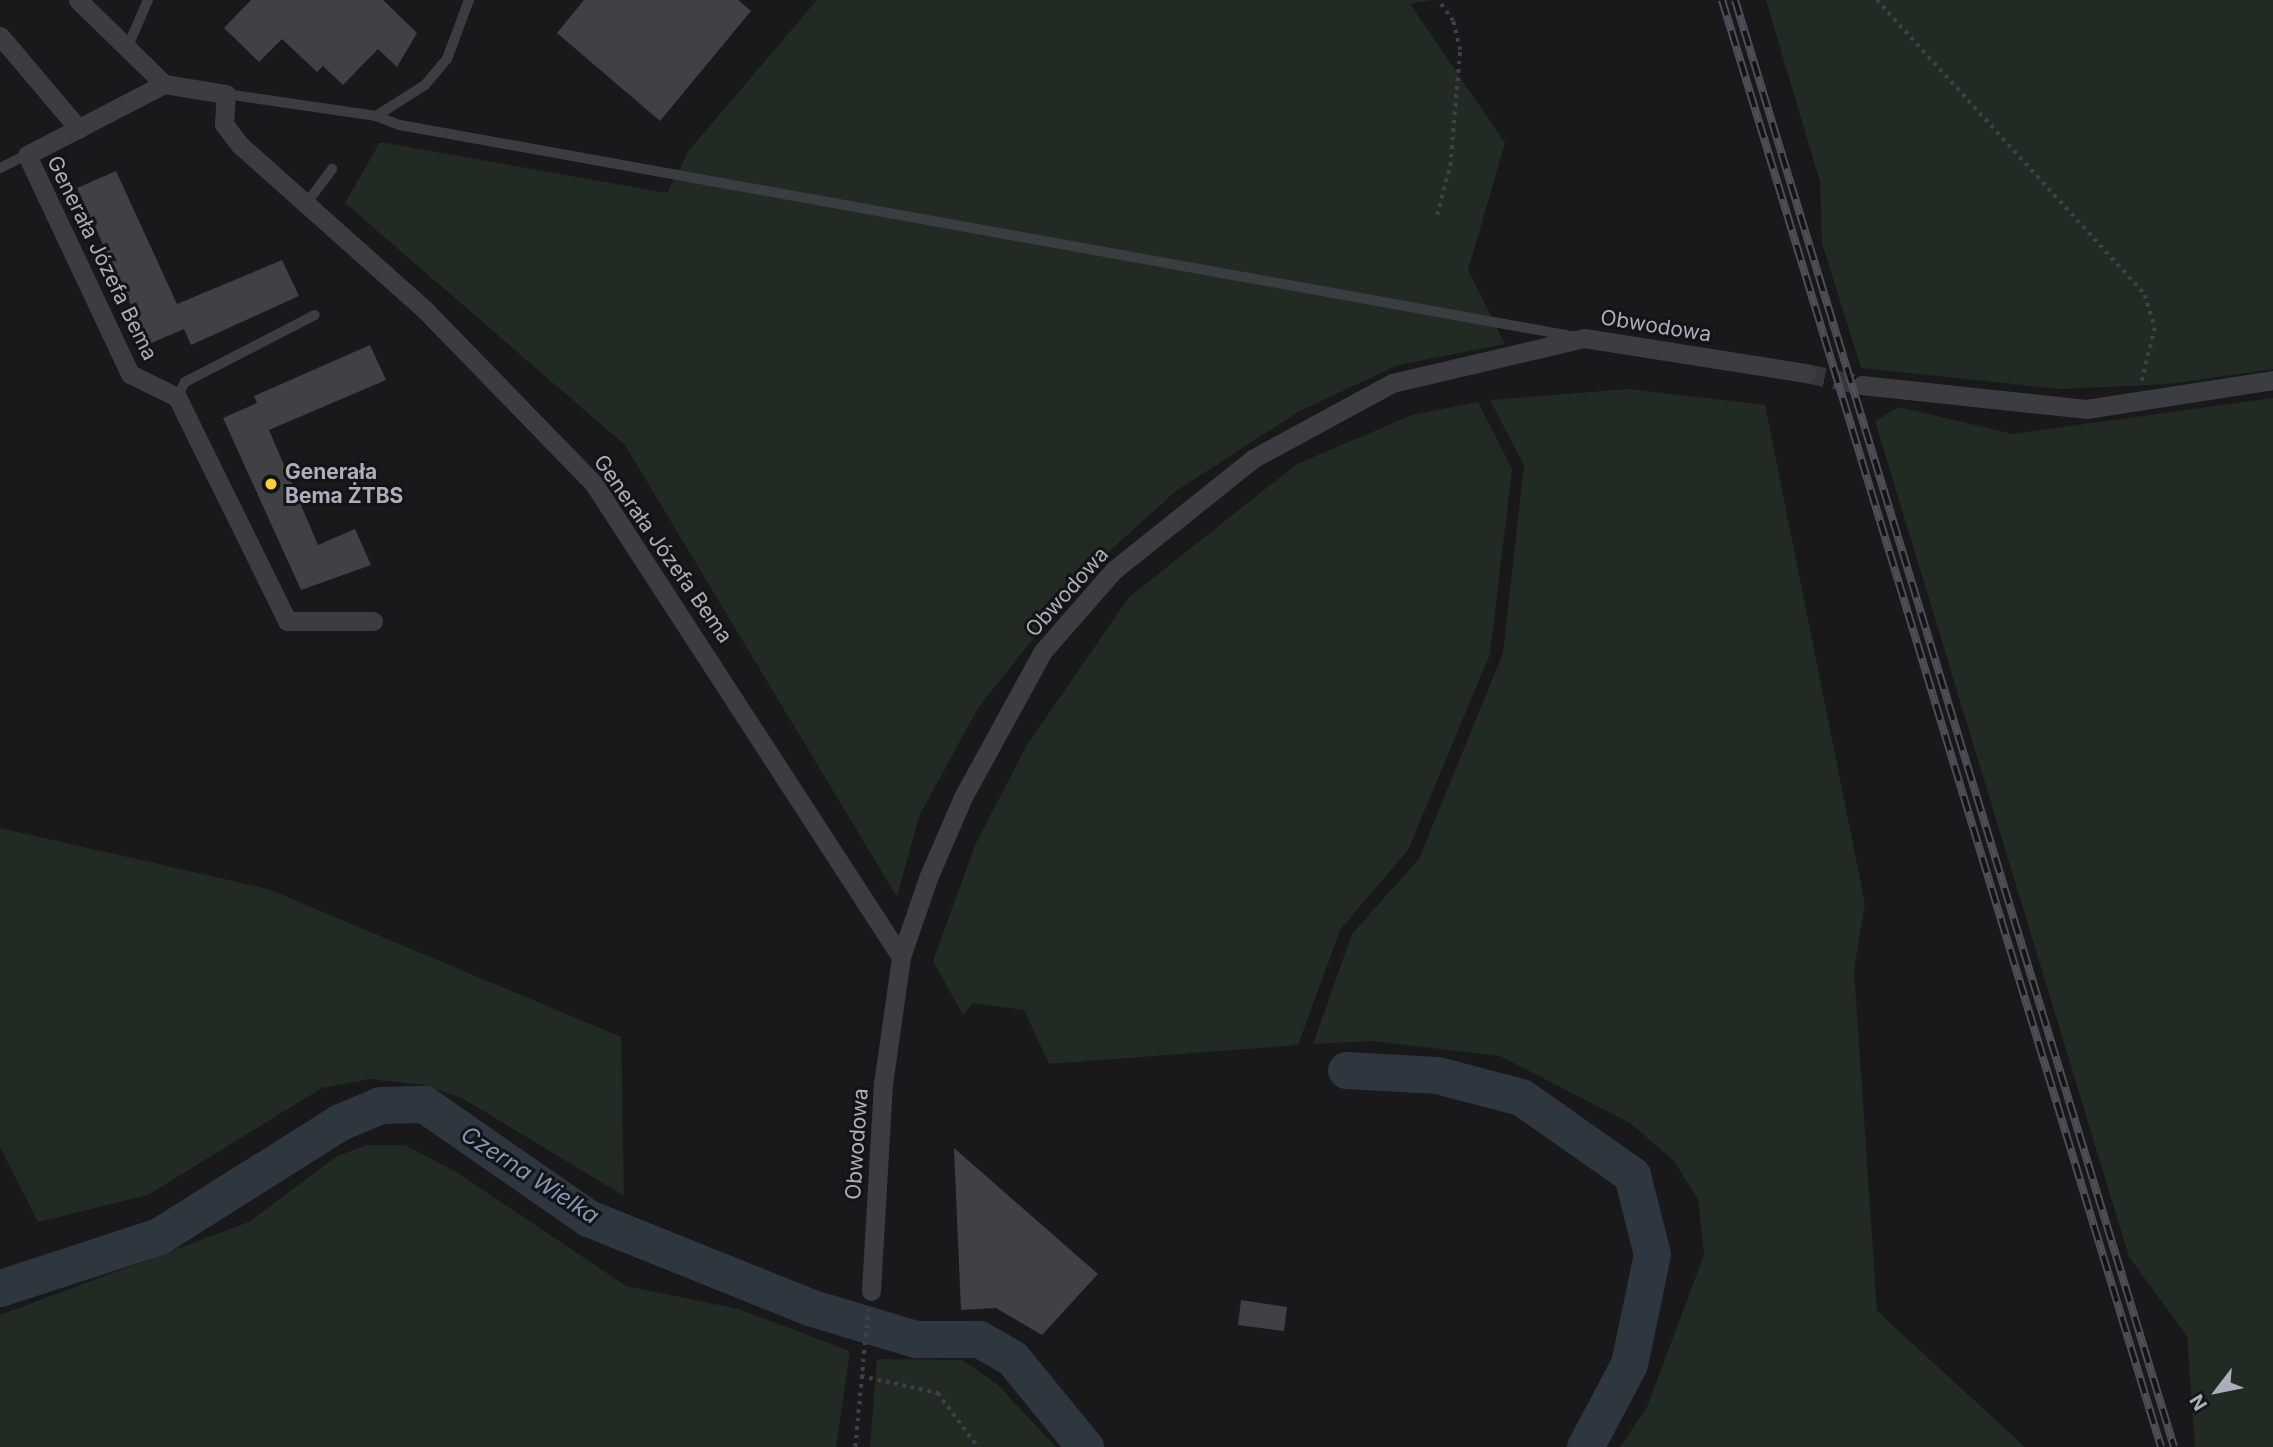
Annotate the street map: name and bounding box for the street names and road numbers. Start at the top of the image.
street label: Generała Józefa Bema [42,152,162,364]
street label: Obwodowa [1599,305,1713,347]
street label: Generała Józefa Bema [588,450,738,648]
street label: Obwodowa [1020,542,1114,642]
street label: Obwodowa [841,1087,873,1201]

